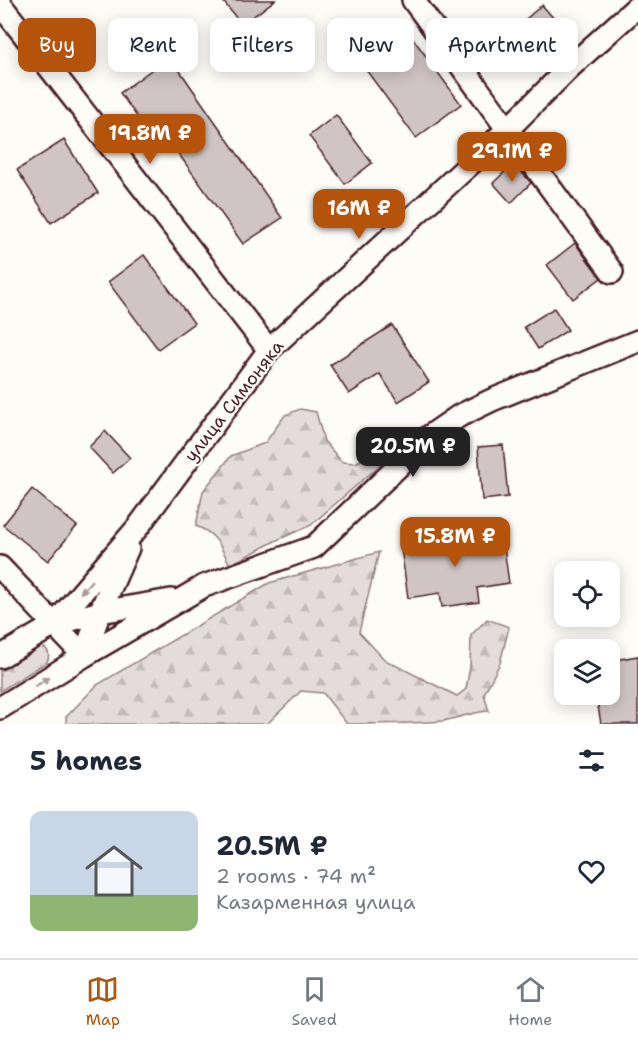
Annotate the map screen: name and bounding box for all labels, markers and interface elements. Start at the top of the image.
chip: Buy [18,18,96,72]
chip: Rent [108,18,198,72]
chip: Filters [210,18,315,72]
chip: New [327,18,414,72]
chip: Apartment [426,18,578,72]
pin: 19.8M ₽ [95,114,205,165]
text: 19.8M ₽ [108,120,192,146]
pin: 29.1M ₽ [457,132,567,183]
text: 29.1M ₽ [471,138,553,164]
pin: 16M ₽ [317,189,401,240]
text: 16M ₽ [327,195,391,221]
street label: улица Симоняка [179,335,289,467]
pin: 20.5M ₽ [358,427,468,478]
text: 20.5M ₽ [370,433,456,459]
pin: 15.8M ₽ [400,517,510,568]
text: 15.8M ₽ [414,523,496,549]
map controls [554,561,620,705]
button: locate [554,561,620,627]
one-way arrow [80,579,93,595]
button: layers [554,639,620,705]
one-way arrow [34,676,50,687]
text: 5 homes [30,743,142,778]
icon: filters [575,744,608,777]
text: 20.5M ₽ [216,828,328,863]
icon: home [78,835,150,907]
icon: heart [575,855,608,888]
text: 2 rooms · 74 m² [216,863,376,889]
text: Казарменная улица [216,889,415,915]
tab: Map [86,973,120,1030]
tab: Saved [291,973,337,1030]
tab: Home [508,973,552,1030]

